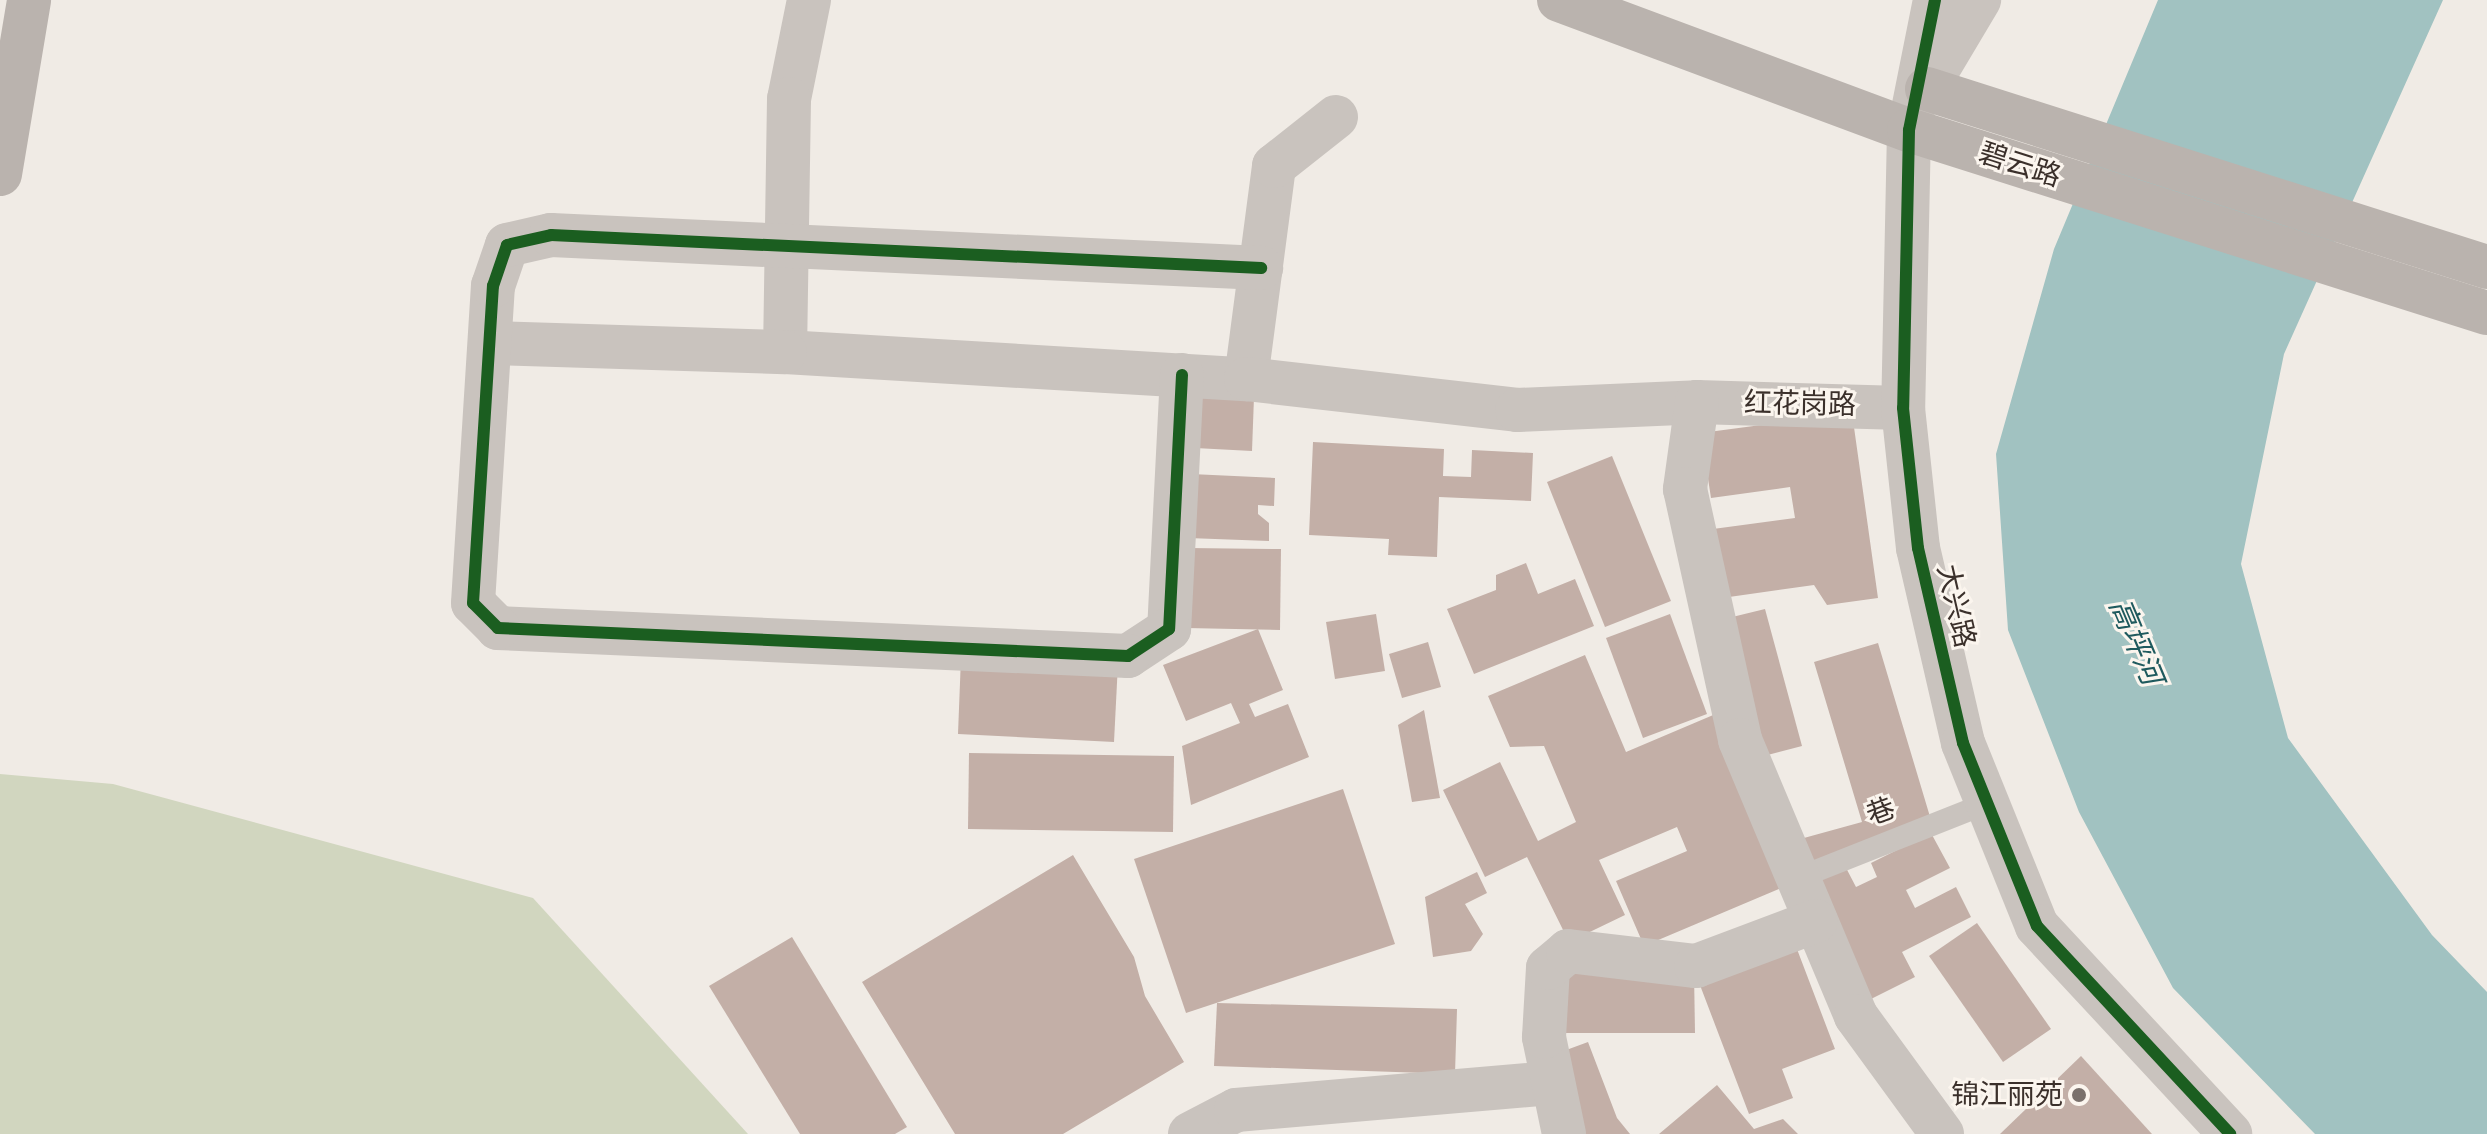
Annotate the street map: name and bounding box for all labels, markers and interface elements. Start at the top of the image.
street label: 碧云路 [1975,136,2065,194]
street label: 红花岗路 [1744,386,1856,422]
street label: 大兴路 [1930,561,1982,651]
water label: 高坪河 [2101,594,2169,690]
street label: 巷 [1862,791,1900,833]
place label: 锦江丽苑 [1951,1078,2063,1112]
marker: 锦江丽苑 [2070,1086,2088,1104]

